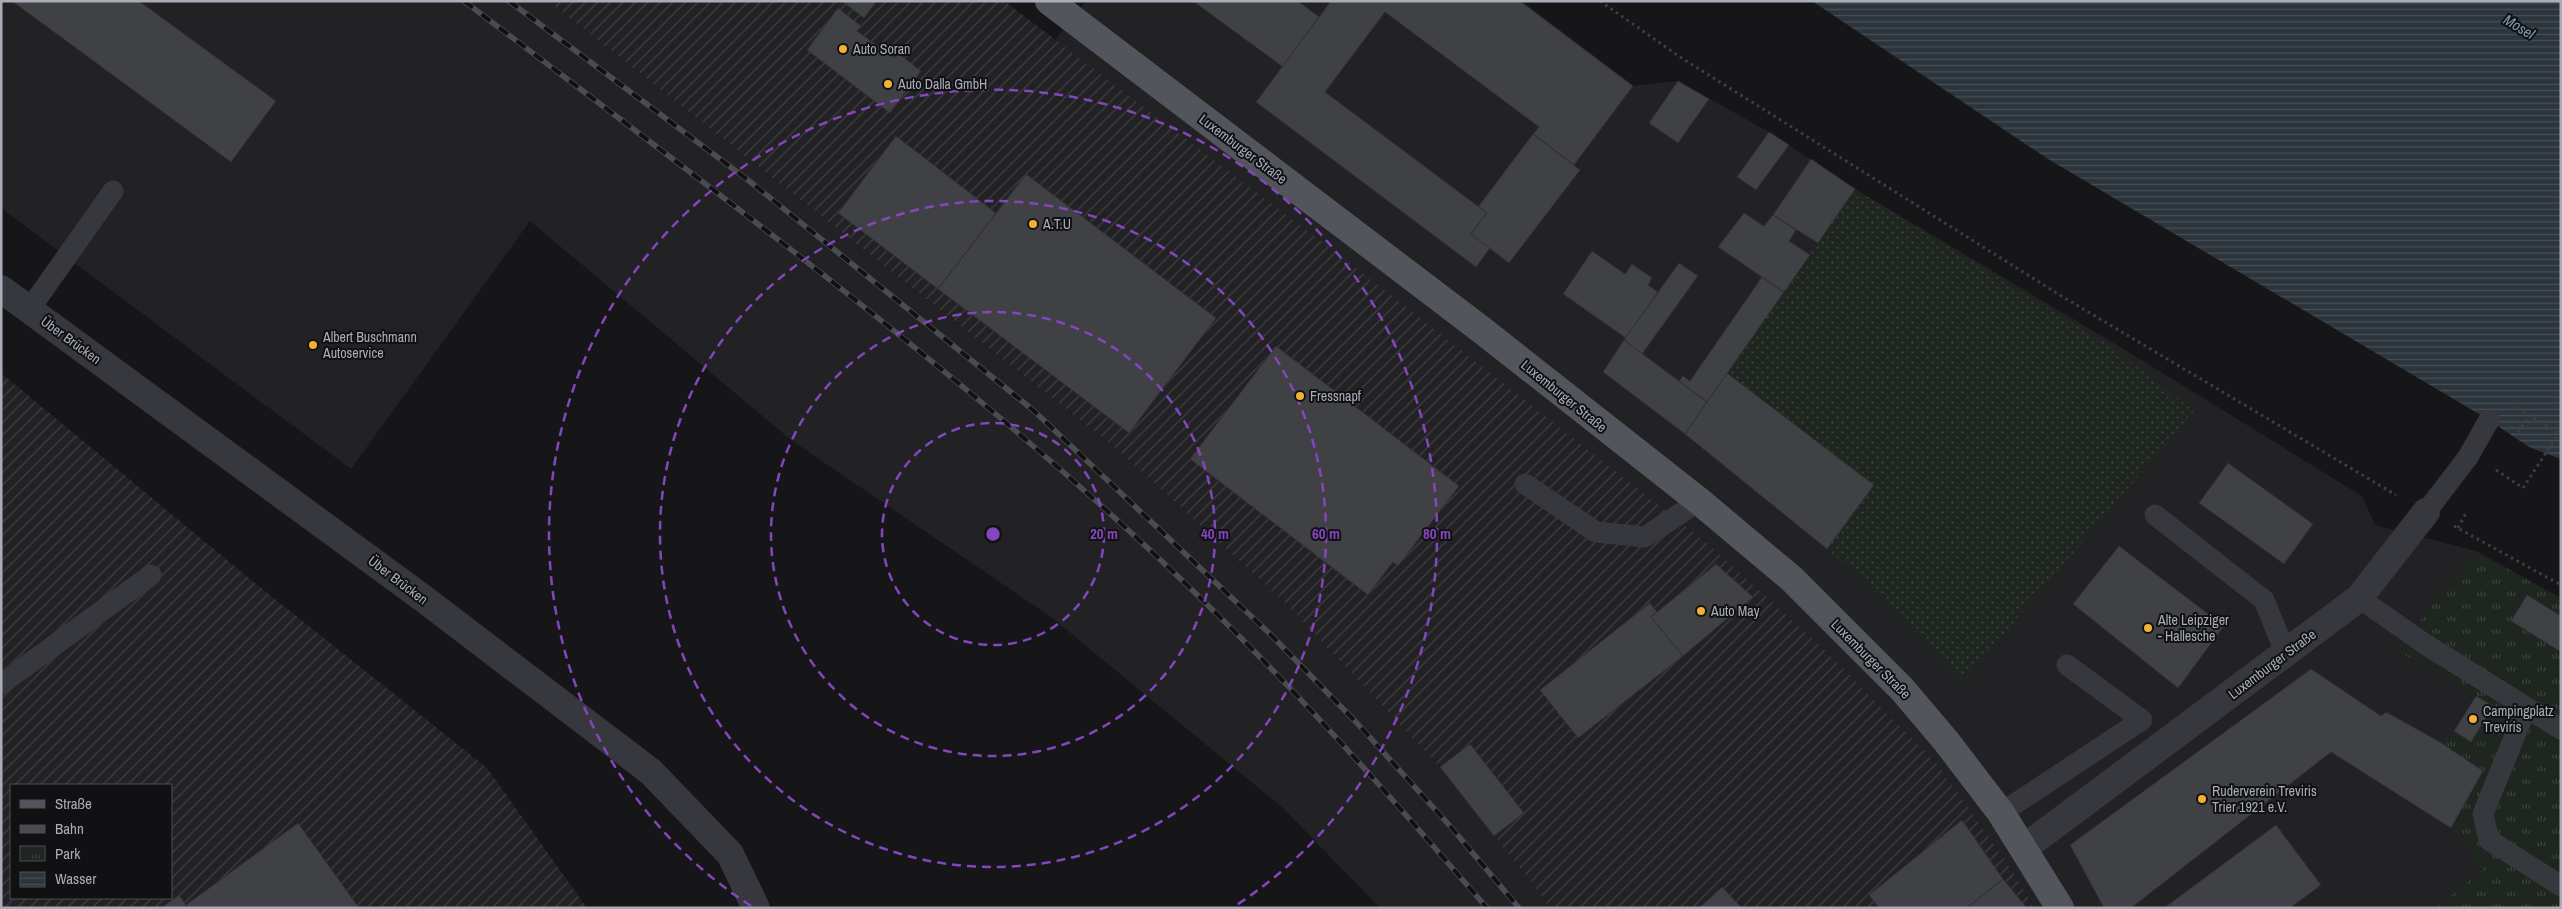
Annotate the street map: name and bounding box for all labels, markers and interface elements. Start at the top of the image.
water label: Mosel [2500,9,2539,44]
place label: Auto Soran [852,40,910,58]
marker: Auto Soran [837,43,849,55]
place label: Auto Dalla GmbH [897,75,987,93]
marker: Auto Dalla GmbH [882,78,894,90]
street label: Luxemburger Straße [1196,110,1290,188]
place label: A.T.U [1042,215,1071,233]
marker: A.T.U [1027,218,1039,230]
street label: Über Brücken [37,312,105,368]
place label: Albert Buschmann Autoservice [322,328,417,362]
marker: Albert Buschmann Autoservice [307,339,319,351]
street label: Luxemburger Straße [1517,356,1611,436]
place label: Fressnapf [1310,387,1362,405]
marker: Fressnapf [1294,390,1306,402]
text: 20 m [1090,523,1118,544]
text: 40 m [1201,523,1229,544]
text: 60 m [1312,523,1340,544]
text: 80 m [1423,523,1451,544]
centre of rings [984,525,1002,543]
street label: Über Brücken [365,552,431,608]
place label: Auto May [1710,602,1760,620]
marker: Auto May [1695,605,1707,617]
place label: Alte Leipziger - Hallesche [2157,611,2229,645]
street label: Luxemburger Straße [1827,615,1915,703]
marker: Alte Leipziger - Hallesche [2142,622,2154,634]
street label: Luxemburger Straße [2225,625,2319,703]
place label: Campingplatz Treviris [2483,702,2554,736]
marker: Campingplatz Treviris [2467,713,2479,725]
place label: Ruderverein Treviris Trier 1921 e.V. [2212,782,2317,816]
legend [10,784,172,899]
text: Straße [55,793,92,814]
marker: Ruderverein Treviris Trier 1921 e.V. [2196,793,2208,805]
text: Bahn [55,818,84,839]
text: Park [55,843,81,864]
text: Wasser [55,868,96,889]

